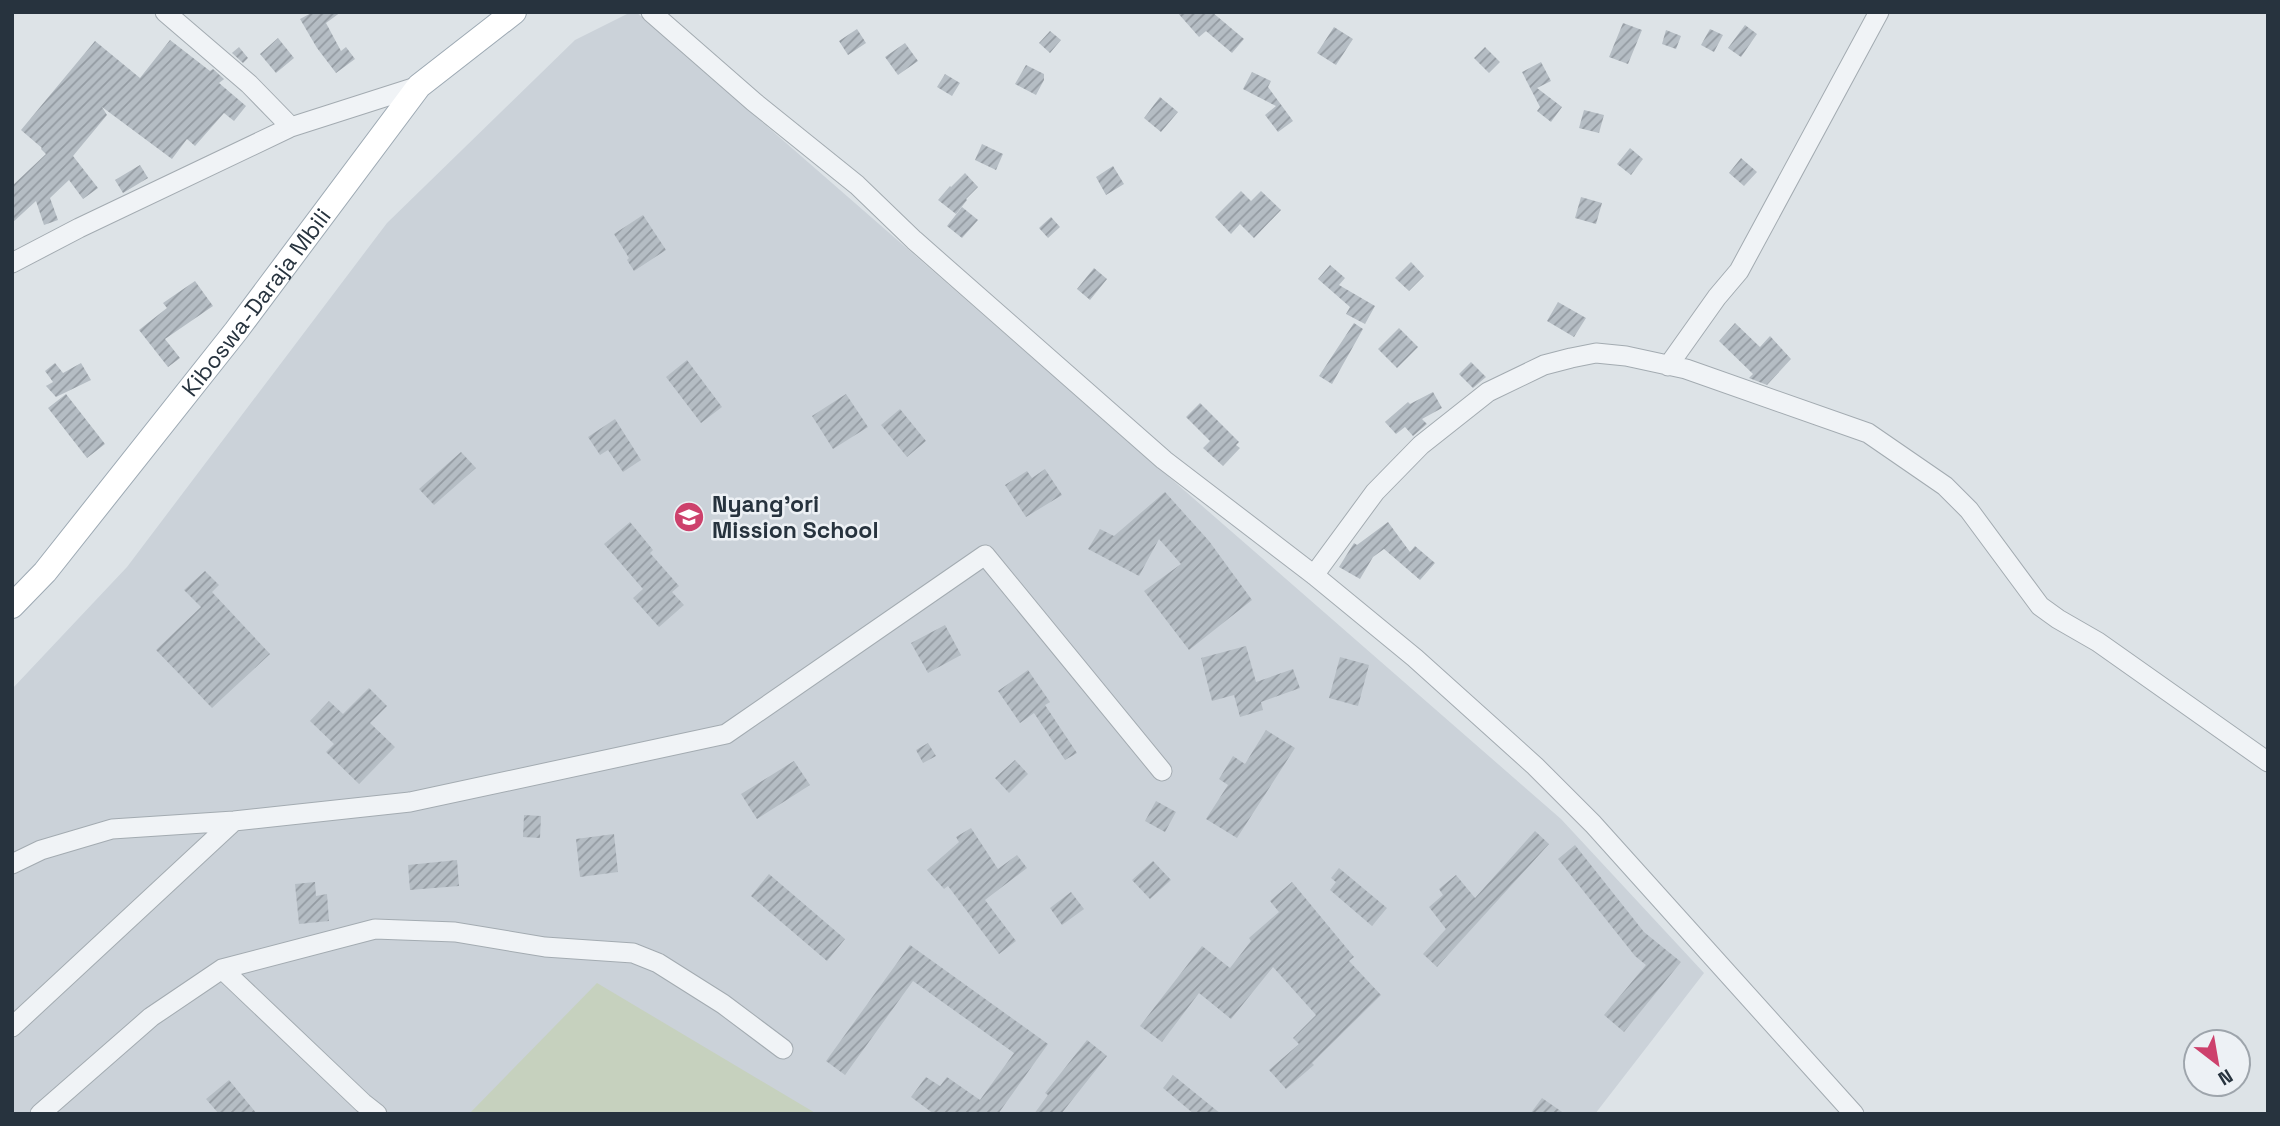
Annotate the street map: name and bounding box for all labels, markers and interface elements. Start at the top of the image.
street label: Kiboswa-Daraja Mbili [175,202,338,402]
place label: Nyang'ori Mission School [712,489,879,545]
school or university icon: Nyang'ori Mission School [672,500,706,534]
north arrow [2182,1028,2252,1098]
text: N [2214,1063,2237,1091]

